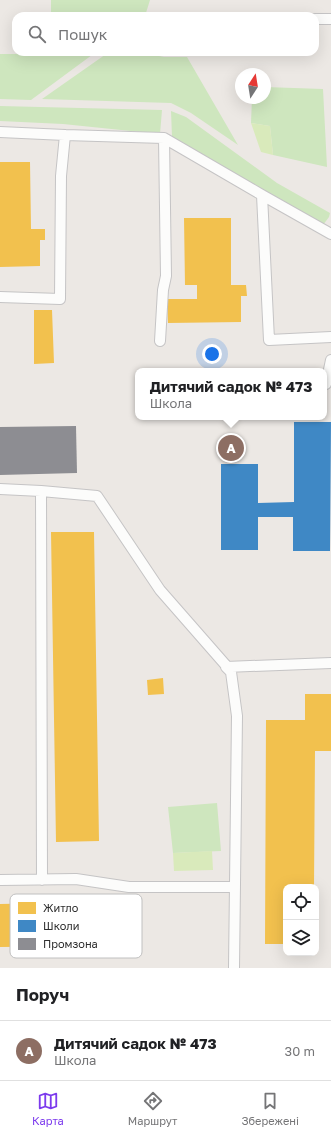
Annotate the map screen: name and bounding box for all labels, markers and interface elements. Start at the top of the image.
search box [12,12,319,56]
icon: search [26,23,48,45]
text: Пошук [58,25,107,43]
north arrow [235,68,271,104]
your location [202,344,222,364]
popup [135,368,327,420]
text: Дитячий садок № 473 [150,377,312,395]
text: Школа [150,395,192,411]
pin: A [218,433,244,463]
map controls [283,884,319,956]
button: locate [283,884,319,920]
legend [10,894,142,958]
text: Житло [43,901,79,914]
text: Школи [43,919,79,932]
button: layers [283,920,319,956]
text: Промзона [43,937,98,950]
text: Поруч [16,984,69,1005]
text: Дитячий садок № 473 [54,1034,217,1052]
text: A [24,1043,34,1059]
text: 30 m [285,1043,315,1059]
text: Школа [54,1052,96,1068]
tab: Карта [32,1090,64,1127]
tab: Маршрут [128,1090,178,1127]
tab: Збережені [241,1090,299,1127]

